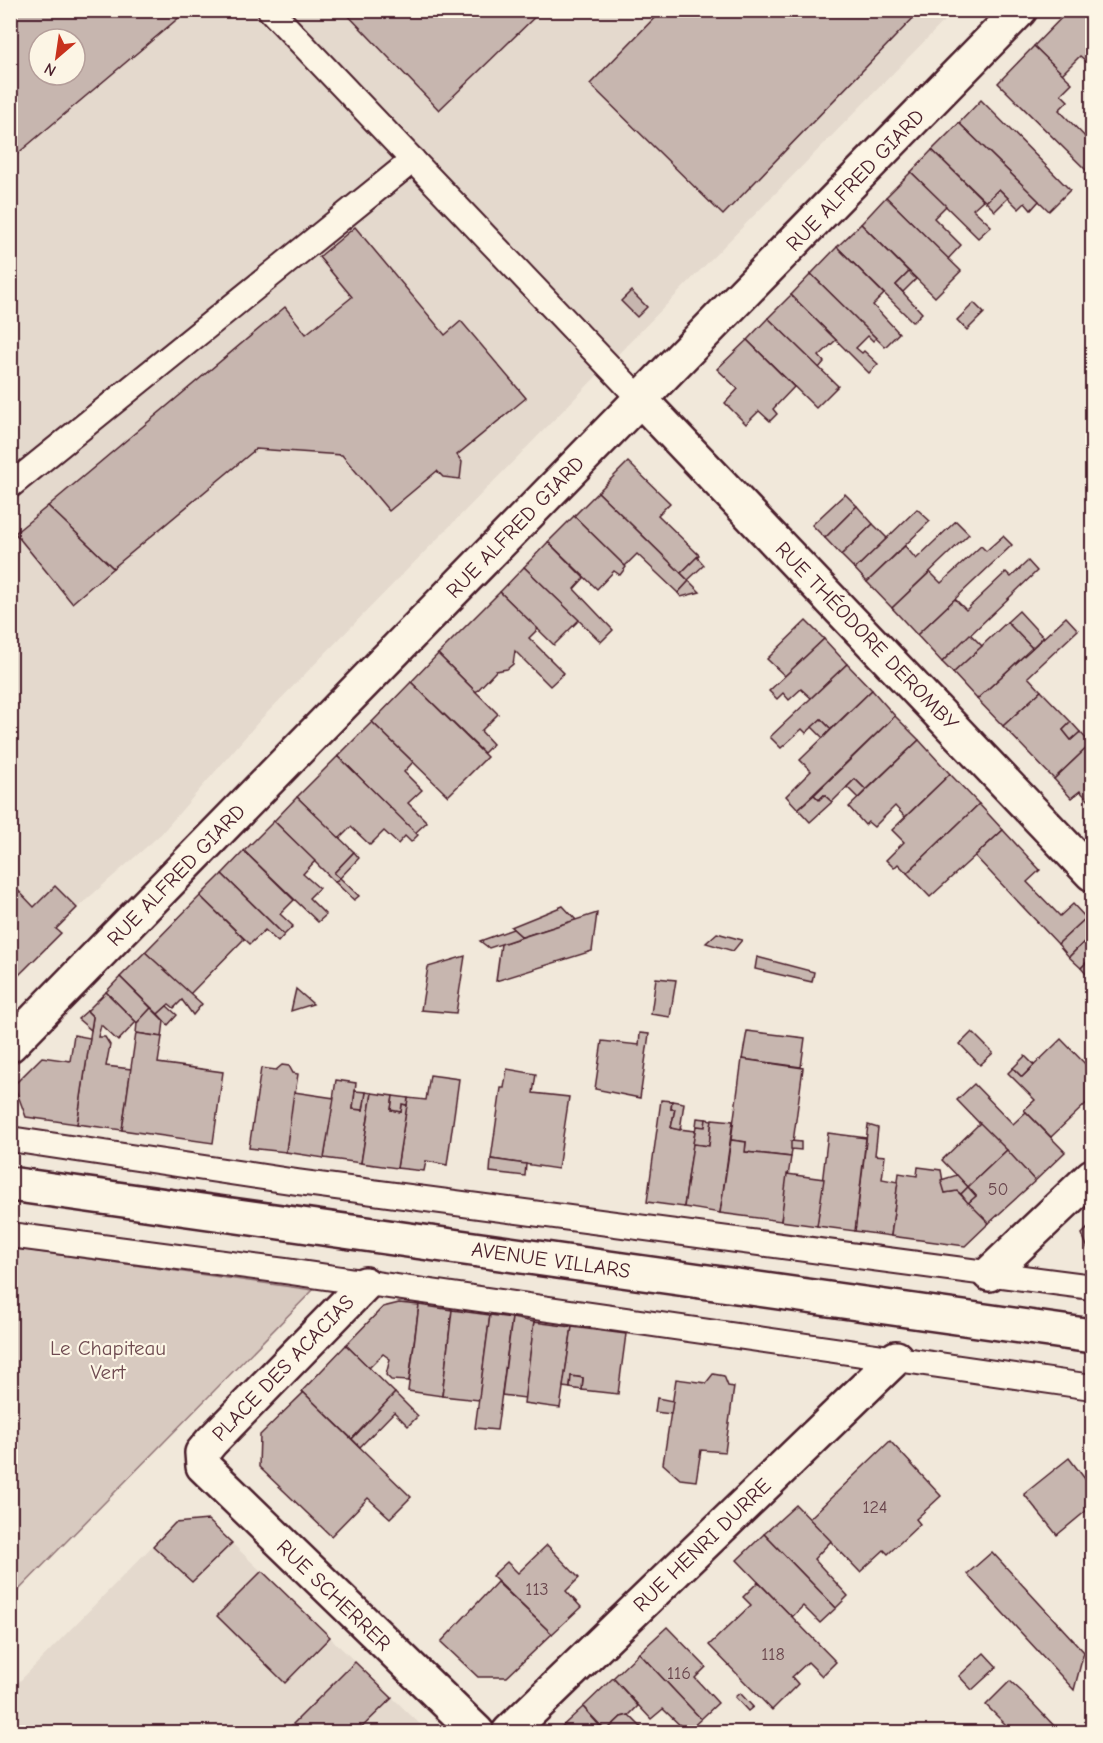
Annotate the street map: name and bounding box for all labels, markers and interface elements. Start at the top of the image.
north arrow [27,27,87,87]
text: N [41,59,59,80]
street label: RUE ALFRED GIARD [781,104,929,256]
street label: RUE ALFRED GIARD [441,451,589,603]
street label: RUE THÉODORE DEROMBY [771,537,964,736]
street label: RUE ALFRED GIARD [102,799,250,951]
house number: 50 [988,1179,1008,1200]
street label: AVENUE VILLARS [470,1237,632,1283]
street label: PLACE DES ACACIAS [207,1290,359,1446]
park label: Le Chapiteau Vert [50,1336,166,1384]
street label: RUE HENRI DURRE [628,1473,776,1617]
house number: 124 [862,1497,888,1518]
street label: RUE SCHERRER [272,1535,396,1655]
house number: 113 [525,1579,549,1600]
house number: 118 [761,1644,785,1665]
house number: 116 [667,1663,691,1684]

